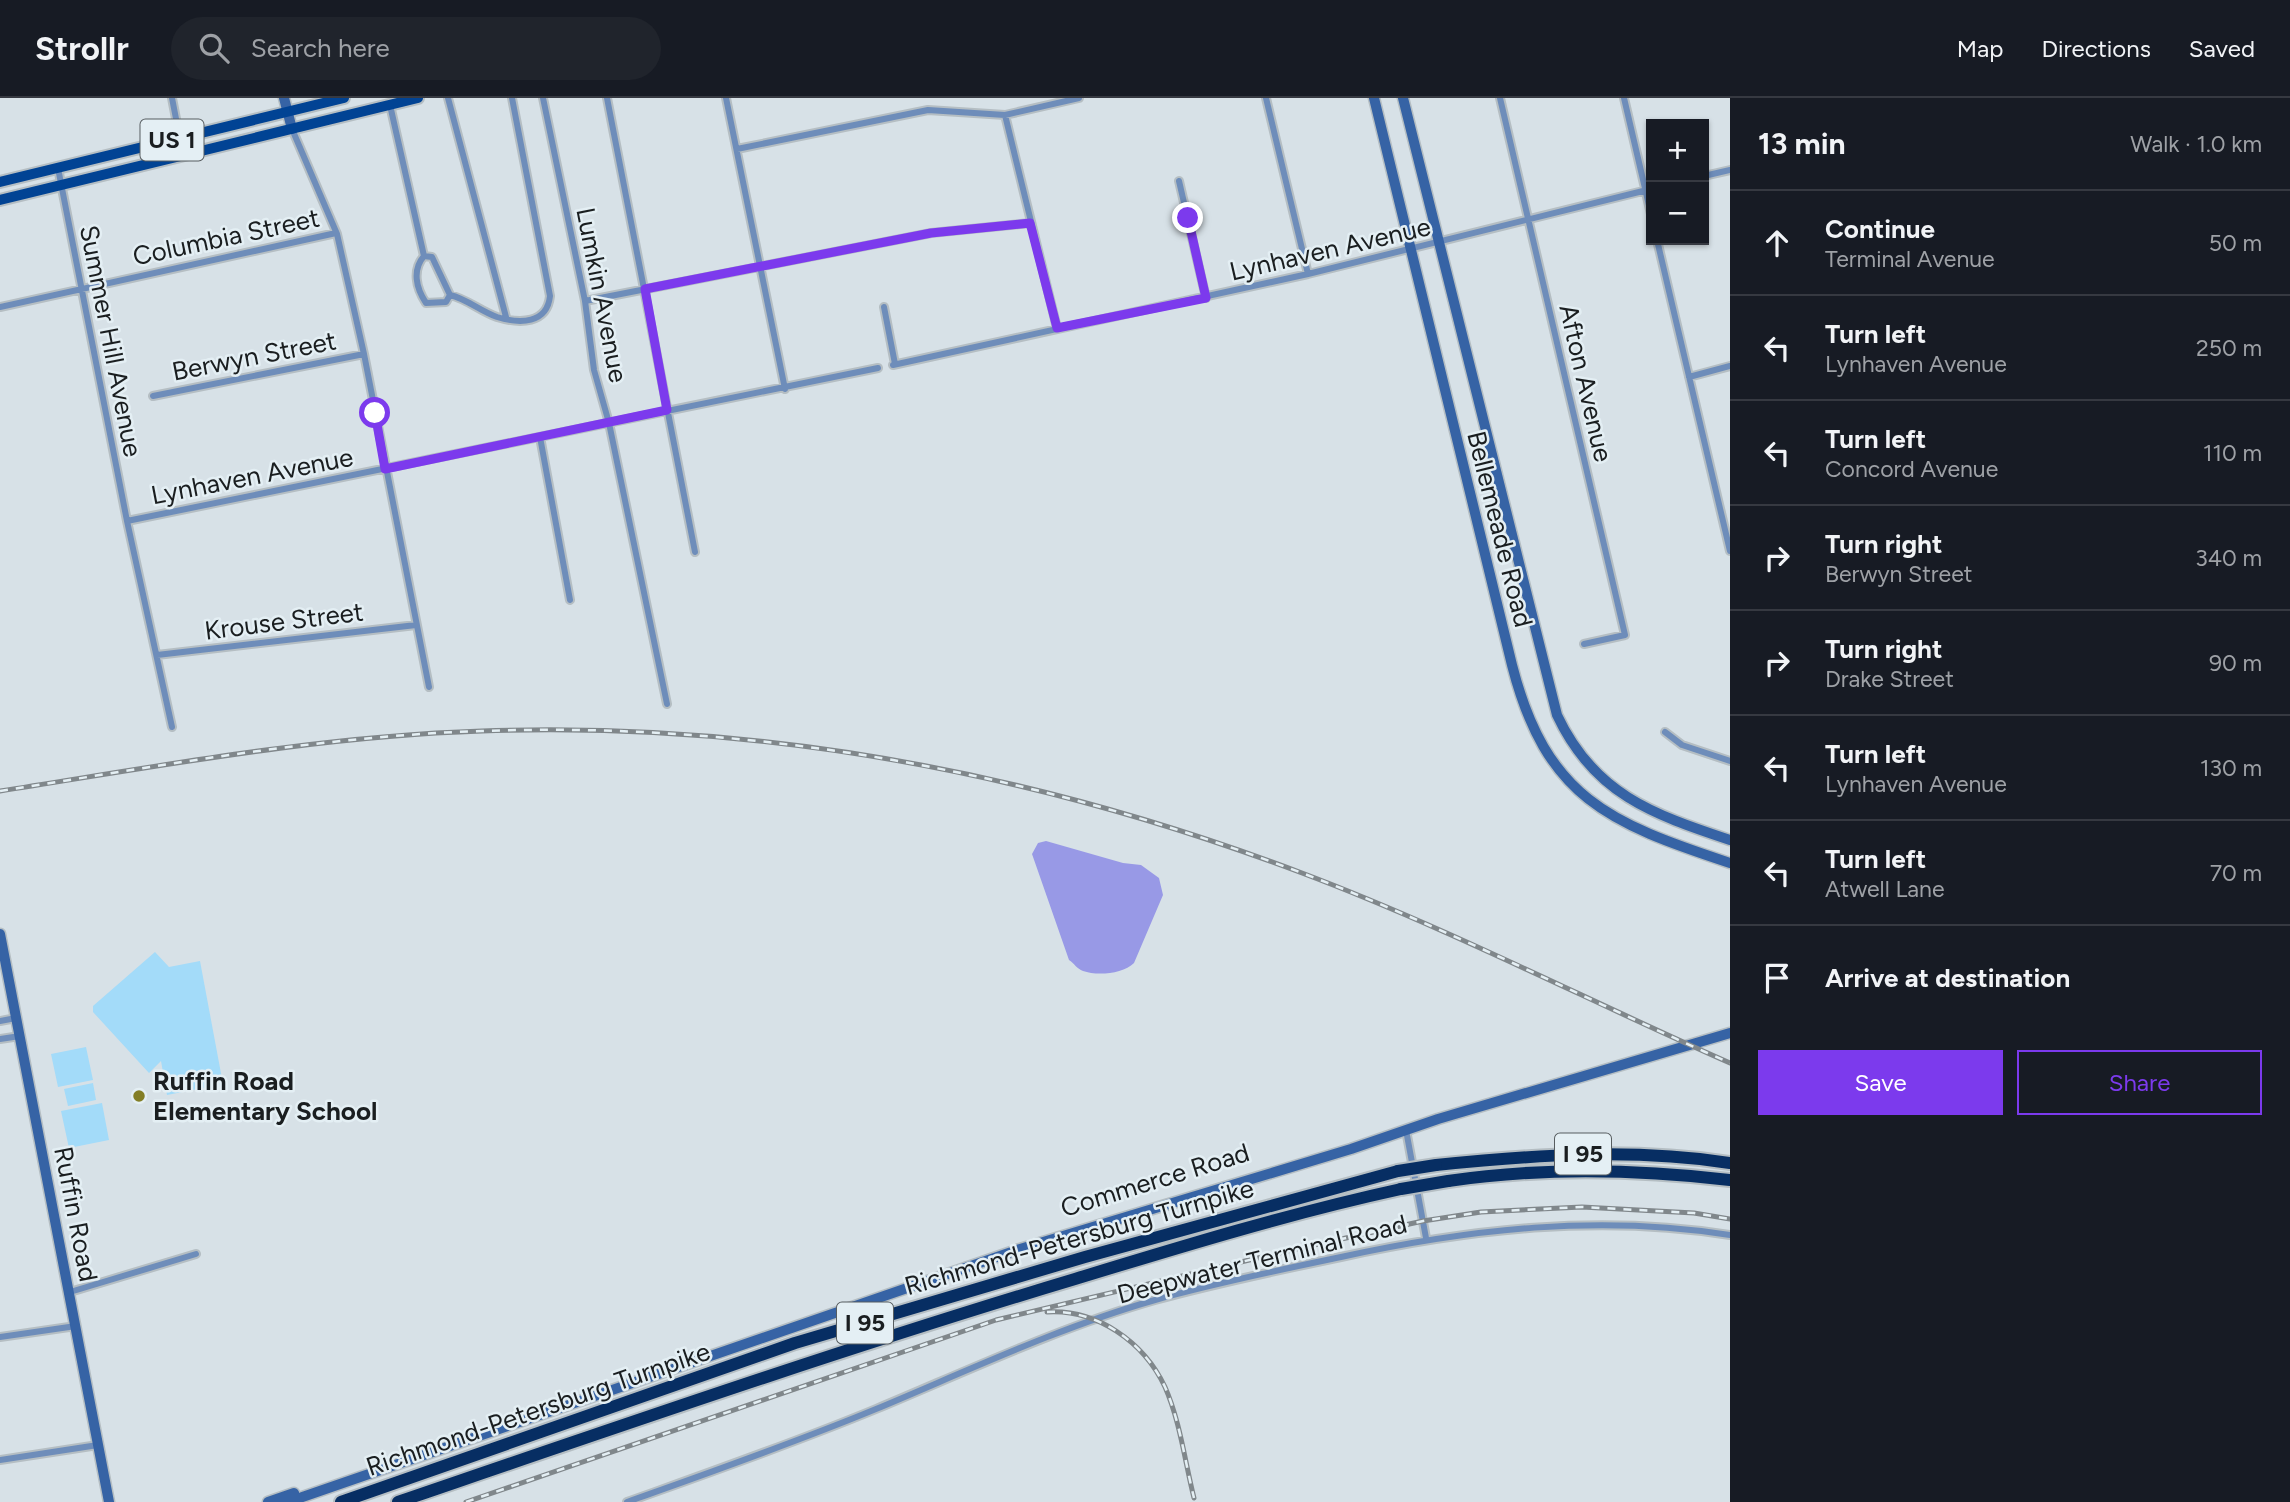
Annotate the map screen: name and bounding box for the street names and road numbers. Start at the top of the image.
road number: US 1 [140,120,204,160]
street label: Columbia Street [130,202,322,272]
street label: Lumkin Avenue [569,205,635,385]
street label: Lynhaven Avenue [1226,210,1434,288]
street label: Summer Hill Avenue [73,222,149,460]
street label: Afton Avenue [1552,301,1620,465]
street label: Berwyn Street [169,324,339,388]
street label: Bellemeade Road [1460,428,1540,630]
street label: Lynhaven Avenue [148,441,356,511]
street label: Krouse Street [203,595,365,647]
road number: I 95 [1555,1134,1611,1174]
street label: Commerce Road [1057,1136,1253,1224]
street label: Ruffin Road [47,1144,105,1284]
street label: Richmond-Petersburg Turnpike [901,1172,1257,1302]
street label: Deepwater Terminal Road [1114,1207,1410,1311]
road number: I 95 [837,1302,893,1344]
street label: Richmond-Petersburg Turnpike [362,1335,714,1483]

